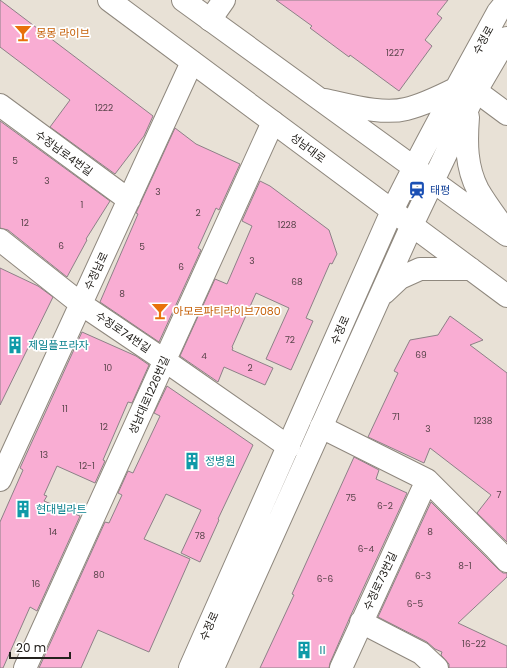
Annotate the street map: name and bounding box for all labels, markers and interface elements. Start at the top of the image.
bar icon: 몽몽 라이브 [13,23,33,43]
street label: 수정로 [469,23,497,57]
place label: 몽몽 라이브 [36,25,90,41]
house number: 1227 [386,47,404,59]
house number: 1222 [95,102,113,114]
street label: 수정남로4번길 [32,127,96,179]
street label: 성남대로 [287,129,329,167]
house number: 5 [12,155,18,167]
house number: 3 [44,175,50,187]
station icon: 태평 [407,180,427,200]
place label: 태평 [430,182,450,198]
house number: 3 [155,186,161,198]
house number: 1 [81,199,84,211]
house number: 2 [195,207,201,219]
house number: 12 [21,217,29,229]
house number: 1228 [278,219,297,231]
house number: 6 [58,240,64,252]
house number: 5 [139,241,145,253]
street label: 수정남로 [80,249,112,293]
house number: 3 [249,255,255,267]
house number: 6 [178,261,184,273]
house number: 68 [291,276,303,288]
house number: 8 [119,288,125,300]
bar icon: 아모르파티라이브7080 [150,301,170,321]
place label: 아모르파티라이브7080 [173,303,281,319]
street label: 수정로74번길 [92,308,154,356]
street label: 수정로 [327,313,353,347]
house number: 72 [285,334,295,346]
building icon: 제일플프라자 [5,335,25,355]
place label: 제일플프라자 [28,337,89,353]
house number: 69 [415,349,427,361]
house number: 4 [201,350,207,362]
street label: 성남대로1226번길 [125,353,173,437]
house number: 10 [104,362,113,374]
house number: 2 [247,362,253,374]
house number: 11 [62,403,68,415]
house number: 71 [392,411,400,423]
house number: 1238 [473,415,493,427]
house number: 12 [100,421,108,433]
house number: 3 [425,423,431,435]
house number: 13 [40,449,48,461]
building icon: 정병원 [182,451,202,471]
place label: 정병원 [205,453,235,469]
house number: 12-1 [79,460,95,472]
house number: 7 [497,489,502,501]
house number: 75 [346,492,357,504]
building icon: 현대빌라트 [13,499,33,519]
house number: 6-2 [377,500,393,512]
place label: 현대빌라트 [36,501,87,517]
house number: 14 [49,526,58,538]
house number: 8 [427,526,433,538]
house number: 78 [195,530,206,542]
house number: 6-4 [358,543,375,555]
street label: 수정로73번길 [359,549,401,613]
house number: 8-1 [458,560,472,572]
house number: 80 [93,569,105,581]
house number: 6-3 [415,570,431,582]
house number: 6-6 [317,573,333,585]
house number: 16 [32,578,41,590]
house number: 6-5 [407,598,424,610]
street label: 수정로 [196,609,222,643]
scale bar [10,634,70,660]
house number: 16-22 [462,638,486,650]
text: 20 m [16,639,46,656]
building icon: Ⅱ [294,640,314,660]
place label: Ⅱ [317,642,328,658]

